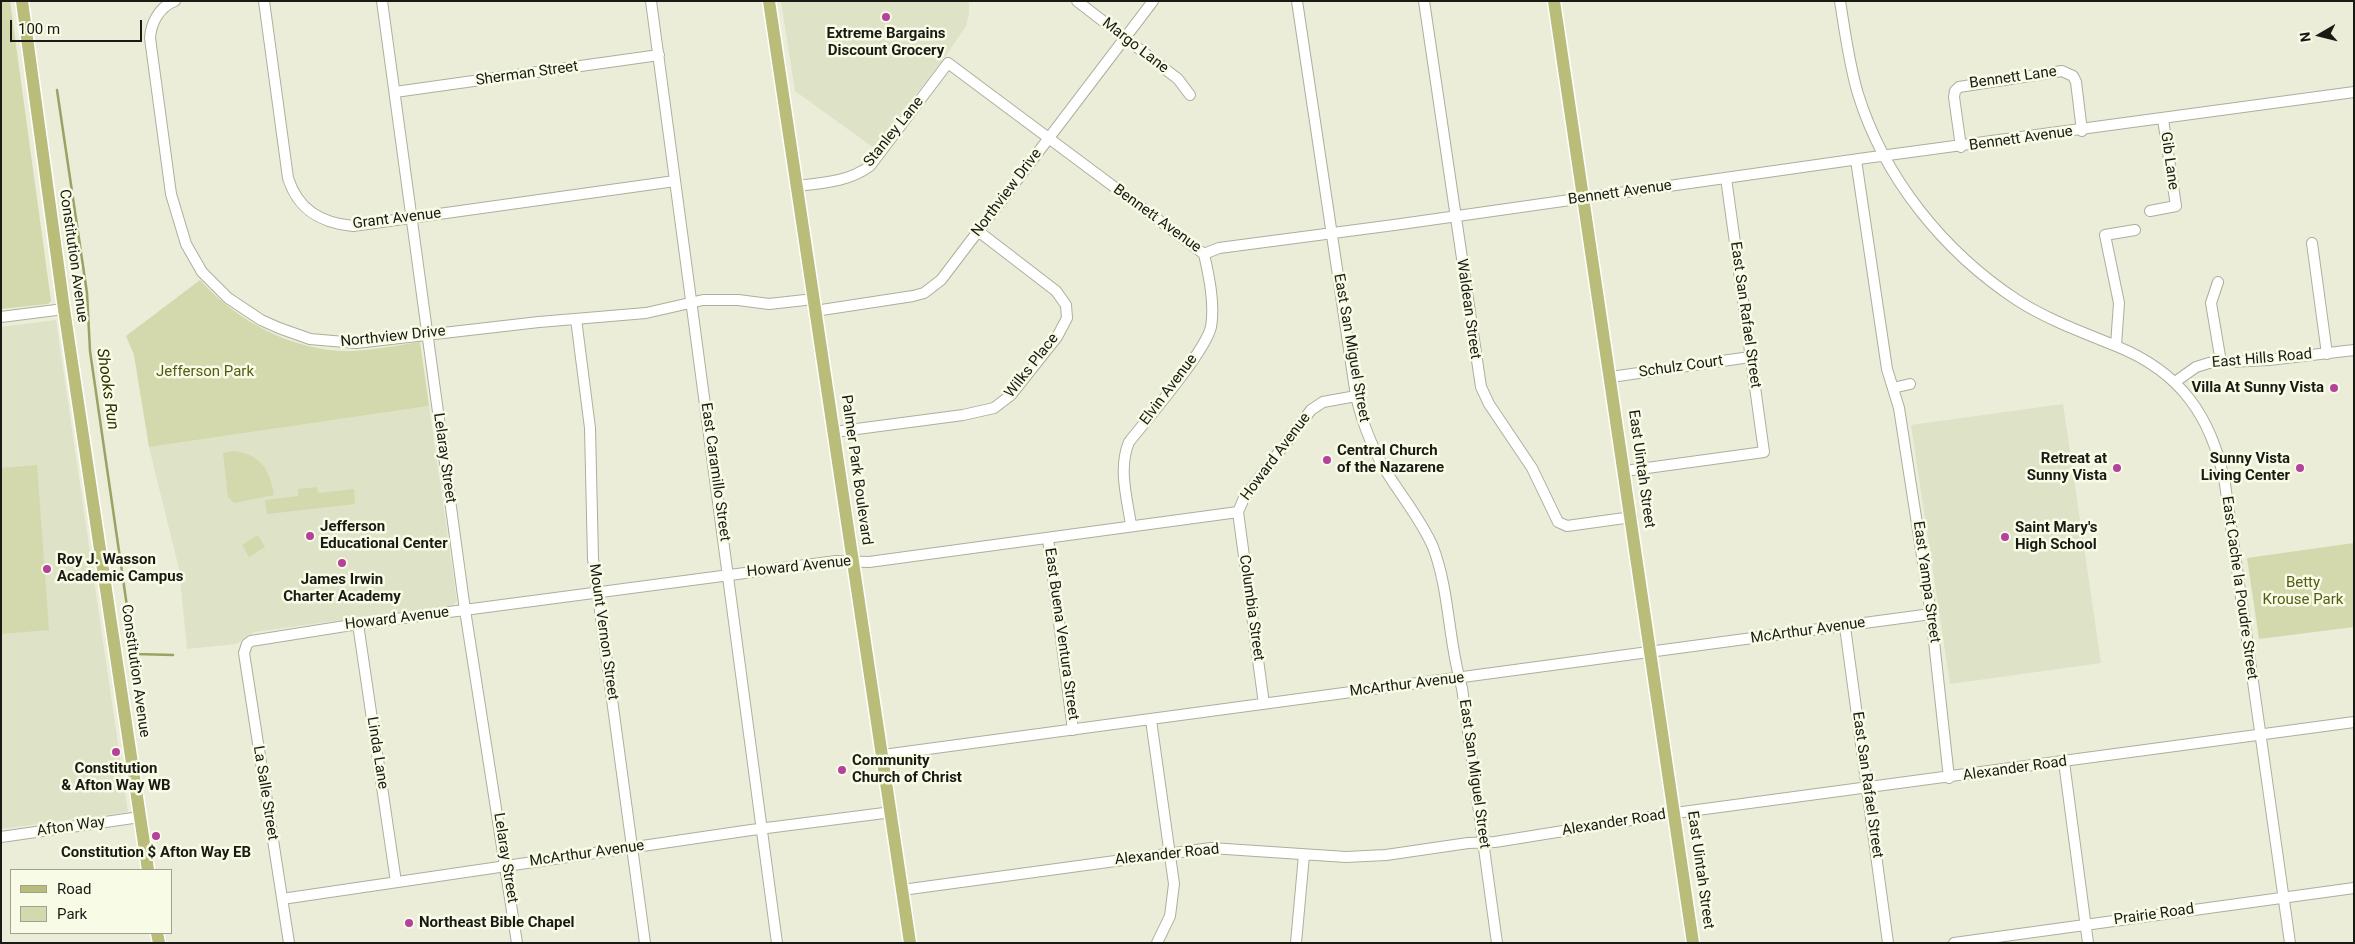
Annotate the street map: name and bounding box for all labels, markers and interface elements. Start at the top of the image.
scale bar [12,10,145,42]
north arrow [2295,10,2345,60]
marker: Extreme Bargains Discount Grocery [880,11,892,23]
street label: Margo Lane [1098,14,1172,78]
text: 100 m [18,20,60,38]
place label: Extreme Bargains Discount Grocery [826,25,946,60]
text: N [2297,31,2314,43]
street label: Sherman Street [475,58,579,90]
street label: Bennett Lane [1968,63,2058,93]
street label: Stanley Lane [860,93,928,171]
street label: Bennett Avenue [1968,123,2074,155]
street label: Gib Lane [2156,131,2182,191]
street label: Northview Drive [968,145,1046,241]
street label: Bennett Avenue [1567,177,1673,209]
street label: Bennett Avenue [1109,181,1205,257]
street label: Constitution Avenue [55,188,91,324]
street label: Grant Avenue [352,205,442,233]
street label: East San Rafael Street [1726,241,1764,389]
street label: Waldean Street [1452,258,1484,360]
street label: East San Miguel Street [1329,272,1373,424]
street label: Northview Drive [340,323,446,351]
street label: Wilks Place [1001,330,1063,402]
street label: East Hills Road [2211,346,2313,372]
water label: Shooks Run [92,347,122,431]
street label: Elvin Avenue [1136,351,1202,429]
street label: Schulz Court [1638,352,1724,382]
park label: Jefferson Park [156,363,254,381]
place label: Villa At Sunny Vista [2191,379,2324,397]
marker: Villa At Sunny Vista [2328,382,2340,394]
street label: Palmer Park Boulevard [837,394,875,546]
street label: East Caramillo Street [696,401,734,543]
street label: East Uintah Street [1624,409,1658,529]
street label: Howard Avenue [1237,410,1315,504]
street label: Lelaray Street [429,412,459,504]
place label: Central Church of the Nazarene [1337,442,1444,477]
place label: Retreat at Sunny Vista [2027,450,2107,485]
place label: Sunny Vista Living Center [2201,450,2290,485]
marker: Central Church of the Nazarene [1321,454,1333,466]
marker: Retreat at Sunny Vista [2111,462,2123,474]
marker: Sunny Vista Living Center [2294,462,2306,474]
street label: East Cache la Poudre Street [2217,495,2261,681]
place label: Jefferson Educational Center [320,518,448,553]
place label: Saint Mary's High School [2015,519,2097,554]
street label: East Yampa Street [1909,520,1943,644]
marker: Jefferson Educational Center [304,530,316,542]
marker: Saint Mary's High School [1999,531,2011,543]
street label: East Buena Ventura Street [1040,547,1082,721]
place label: Roy J. Wasson Academic Campus [57,551,183,586]
street label: Howard Avenue [746,553,852,581]
street label: Columbia Street [1235,554,1267,662]
marker: James Irwin Charter Academy [336,557,348,569]
marker: Roy J. Wasson Academic Campus [41,563,53,575]
street label: Mount Vernon Street [585,563,621,701]
place label: James Irwin Charter Academy [283,571,401,606]
park label: Betty Krouse Park [2263,574,2343,609]
street label: Constitution Avenue [117,603,153,739]
street label: Howard Avenue [344,604,450,634]
street label: McArthur Avenue [1750,614,1866,648]
street label: McArthur Avenue [1349,669,1465,701]
street label: East San Miguel Street [1455,698,1493,850]
street label: East San Rafael Street [1848,711,1886,859]
street label: Linda Lane [362,716,392,790]
street label: La Salle Street [249,744,281,842]
marker: Constitution & Afton Way WB [110,746,122,758]
place label: Community Church of Christ [852,752,962,787]
street label: Alexander Road [1962,753,2068,785]
place label: Constitution & Afton Way WB [61,760,171,795]
marker: Community Church of Christ [836,764,848,776]
street label: Alexander Road [1561,806,1667,840]
street label: East Uintah Street [1683,810,1717,930]
street label: Lelaray Street [489,812,521,904]
street label: Afton Way [36,813,106,841]
marker: Constitution $ Afton Way EB [150,830,162,842]
street label: McArthur Avenue [529,837,645,871]
street label: Alexander Road [1114,841,1220,869]
place label: Constitution $ Afton Way EB [61,844,251,862]
legend [10,869,172,934]
text: Road [57,880,91,898]
street label: Prairie Road [2113,900,2195,930]
text: Park [57,905,87,923]
place label: Northeast Bible Chapel [419,914,575,932]
marker: Northeast Bible Chapel [403,917,415,929]

